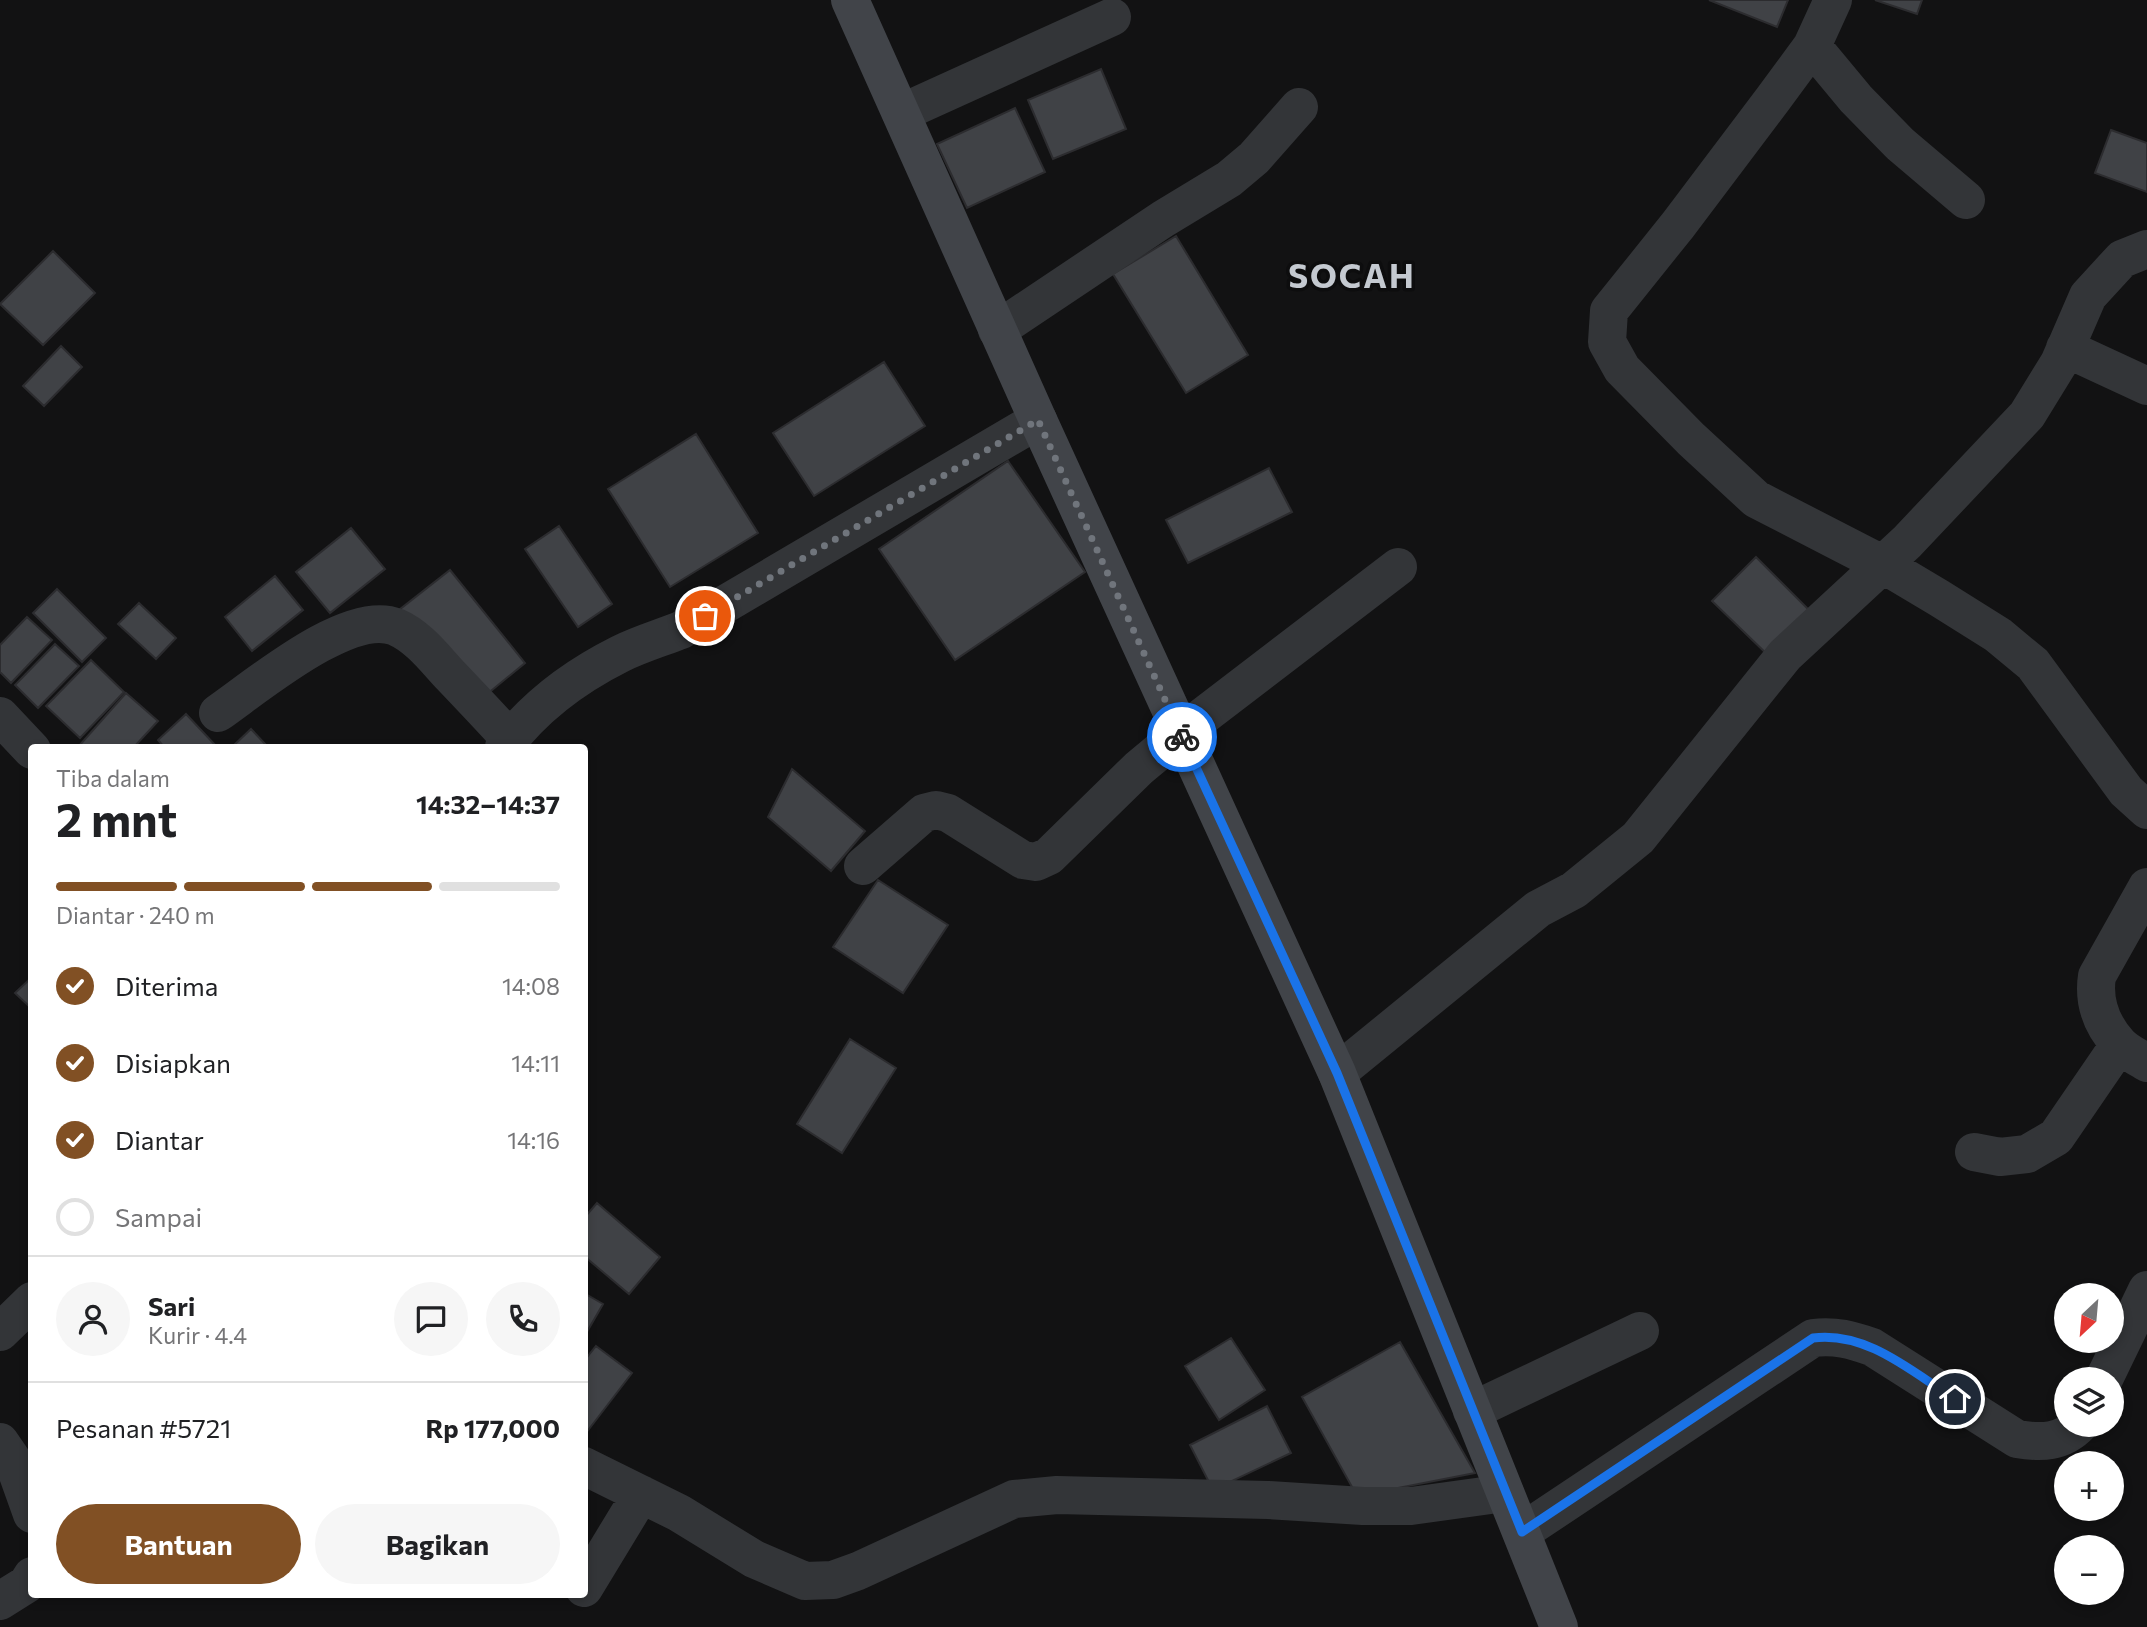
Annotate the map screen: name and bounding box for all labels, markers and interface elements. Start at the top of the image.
district label: SOCAH [1288,254,1416,295]
pin [675,586,735,646]
icon: bag [686,597,724,635]
courier [1147,702,1217,772]
icon: bike [1163,718,1201,756]
text: Tiba dalam [56,764,170,792]
text: 14:32–14:37 [416,788,560,819]
text: 2 mnt [56,790,177,846]
text: Diantar · 240 m [56,901,215,929]
icon: check [56,967,94,1005]
text: Diterima [115,970,218,1001]
text: 14:08 [502,972,560,1000]
icon: check [56,1044,94,1082]
text: Disiapkan [115,1047,231,1078]
text: 14:11 [511,1049,560,1077]
icon: check [56,1121,94,1159]
text: Diantar [115,1124,204,1155]
text: 14:16 [507,1126,560,1154]
text: Sampai [115,1201,202,1232]
button: person [56,1282,130,1356]
button: chat [394,1282,468,1356]
button: phone [486,1282,560,1356]
north arrow [2054,1283,2124,1353]
map controls [2054,1283,2124,1605]
text: Sari [148,1290,195,1321]
text: Kurir · 4.4 [148,1321,247,1349]
button: layers [2054,1367,2124,1437]
pin [1925,1369,1985,1429]
icon: home [1936,1380,1974,1418]
text: Pesanan #5721 [56,1412,231,1443]
text: Rp 177,000 [425,1412,560,1443]
button: + [2054,1451,2124,1521]
button: Bantuan [56,1504,301,1584]
button: Bagikan [315,1504,560,1584]
button: − [2054,1535,2124,1605]

